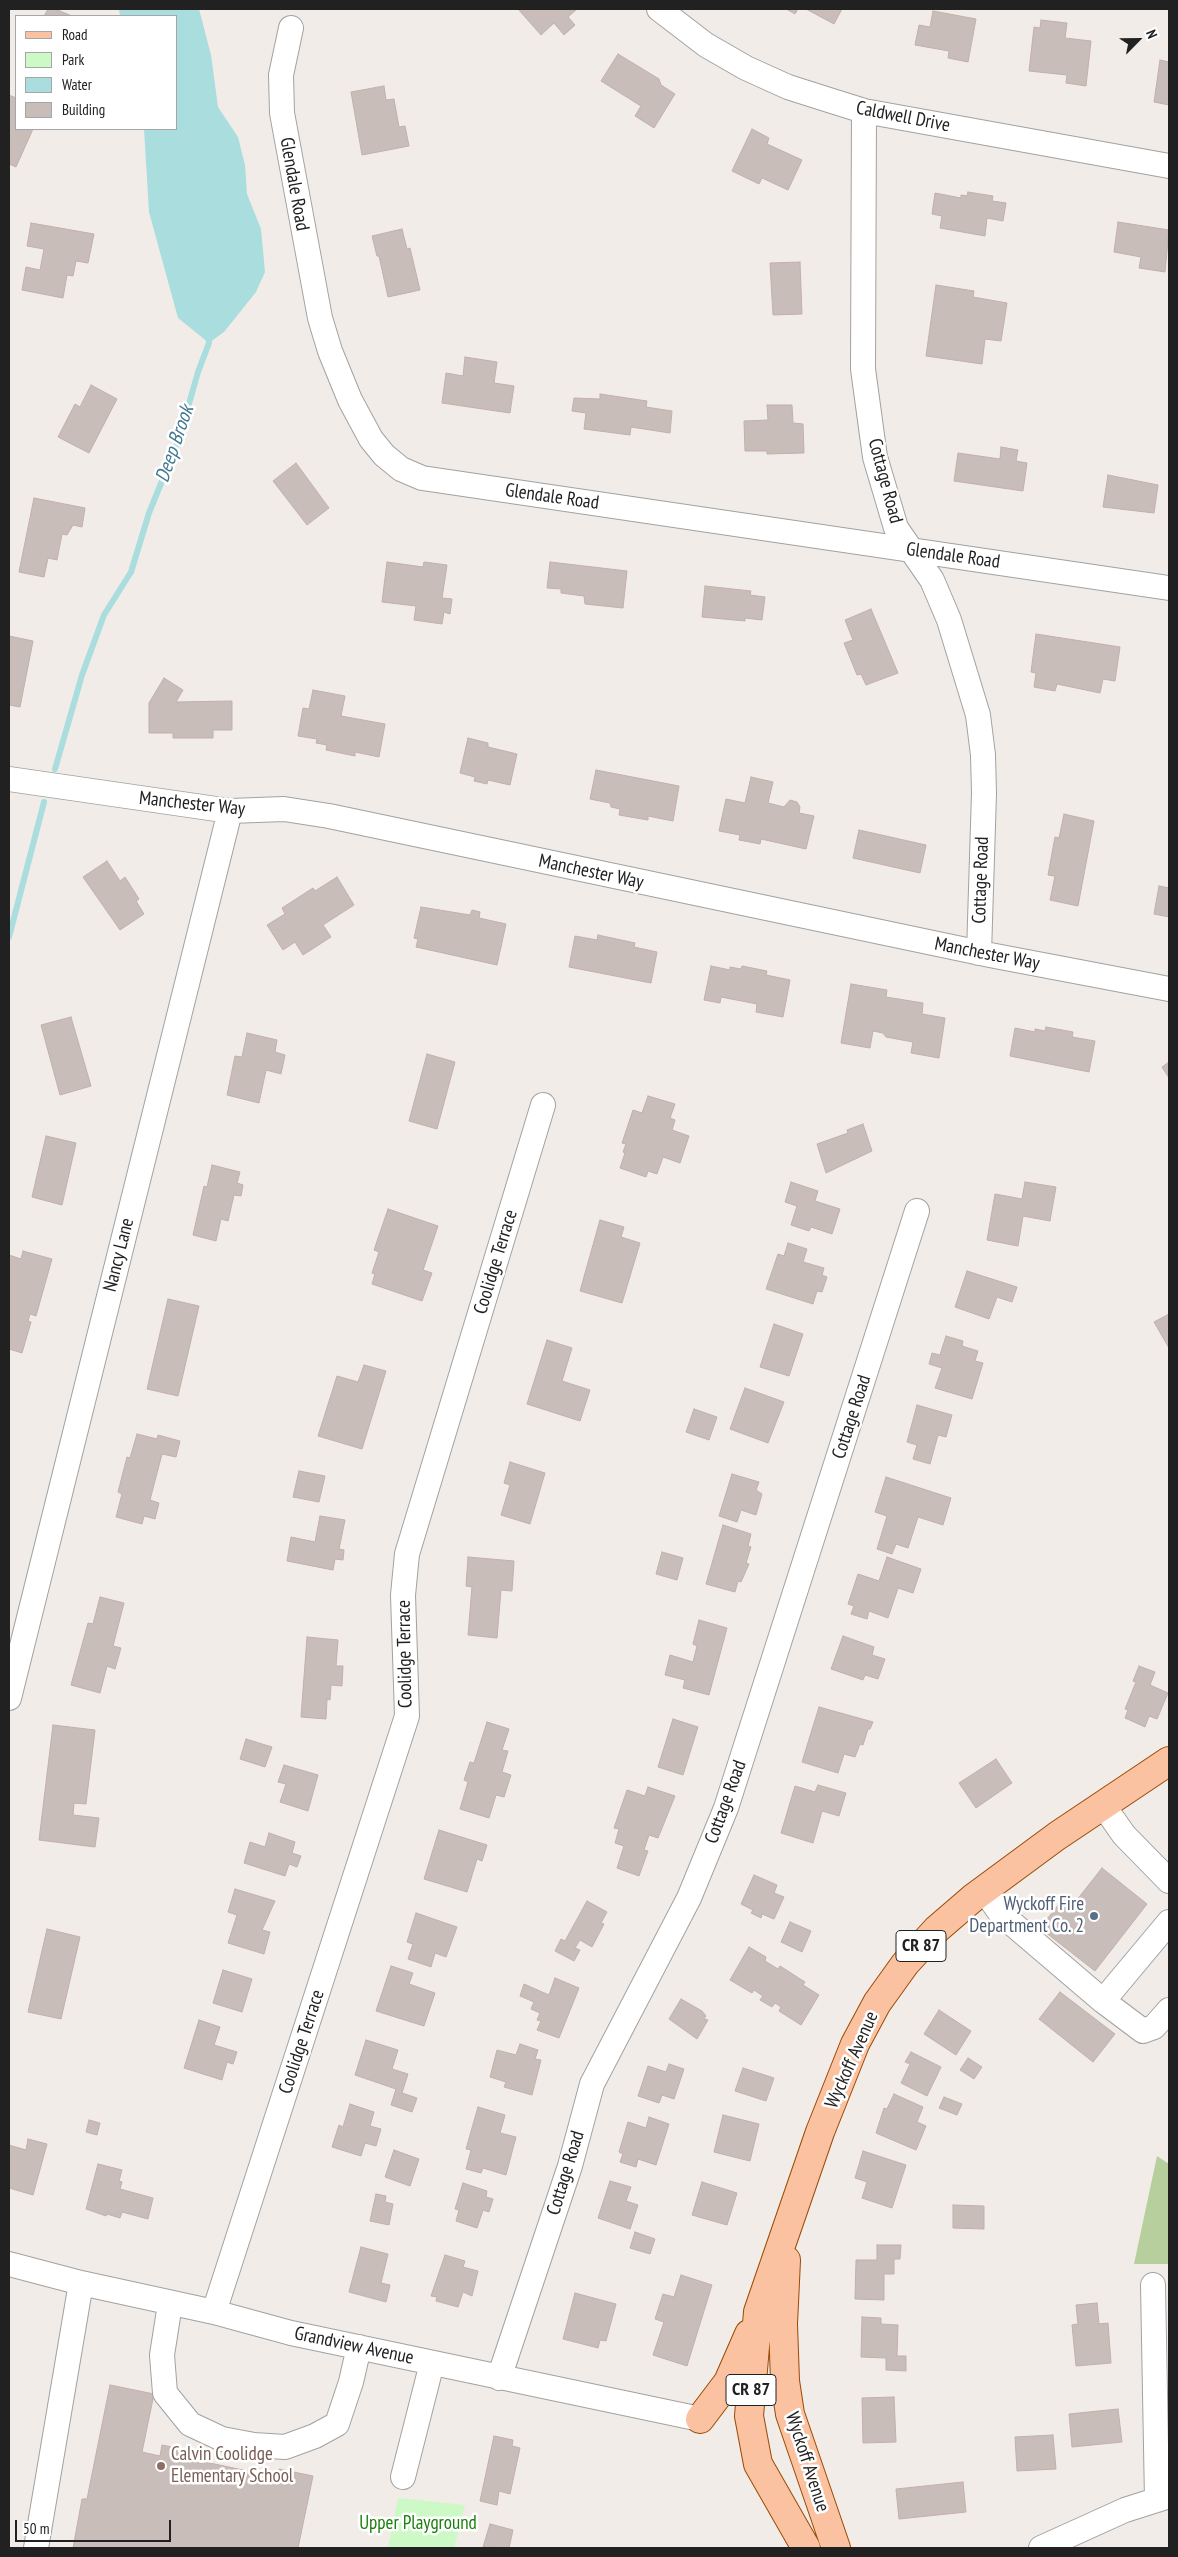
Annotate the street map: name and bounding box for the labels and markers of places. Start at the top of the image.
place label: Wyckoff Fire Department Co. 2 [969,1894,1084,1938]
marker: Wyckoff Fire Department Co. 2 [1088,1910,1100,1922]
place label: Calvin Coolidge Elementary School [171,2444,293,2488]
marker: Calvin Coolidge Elementary School [155,2460,167,2472]

